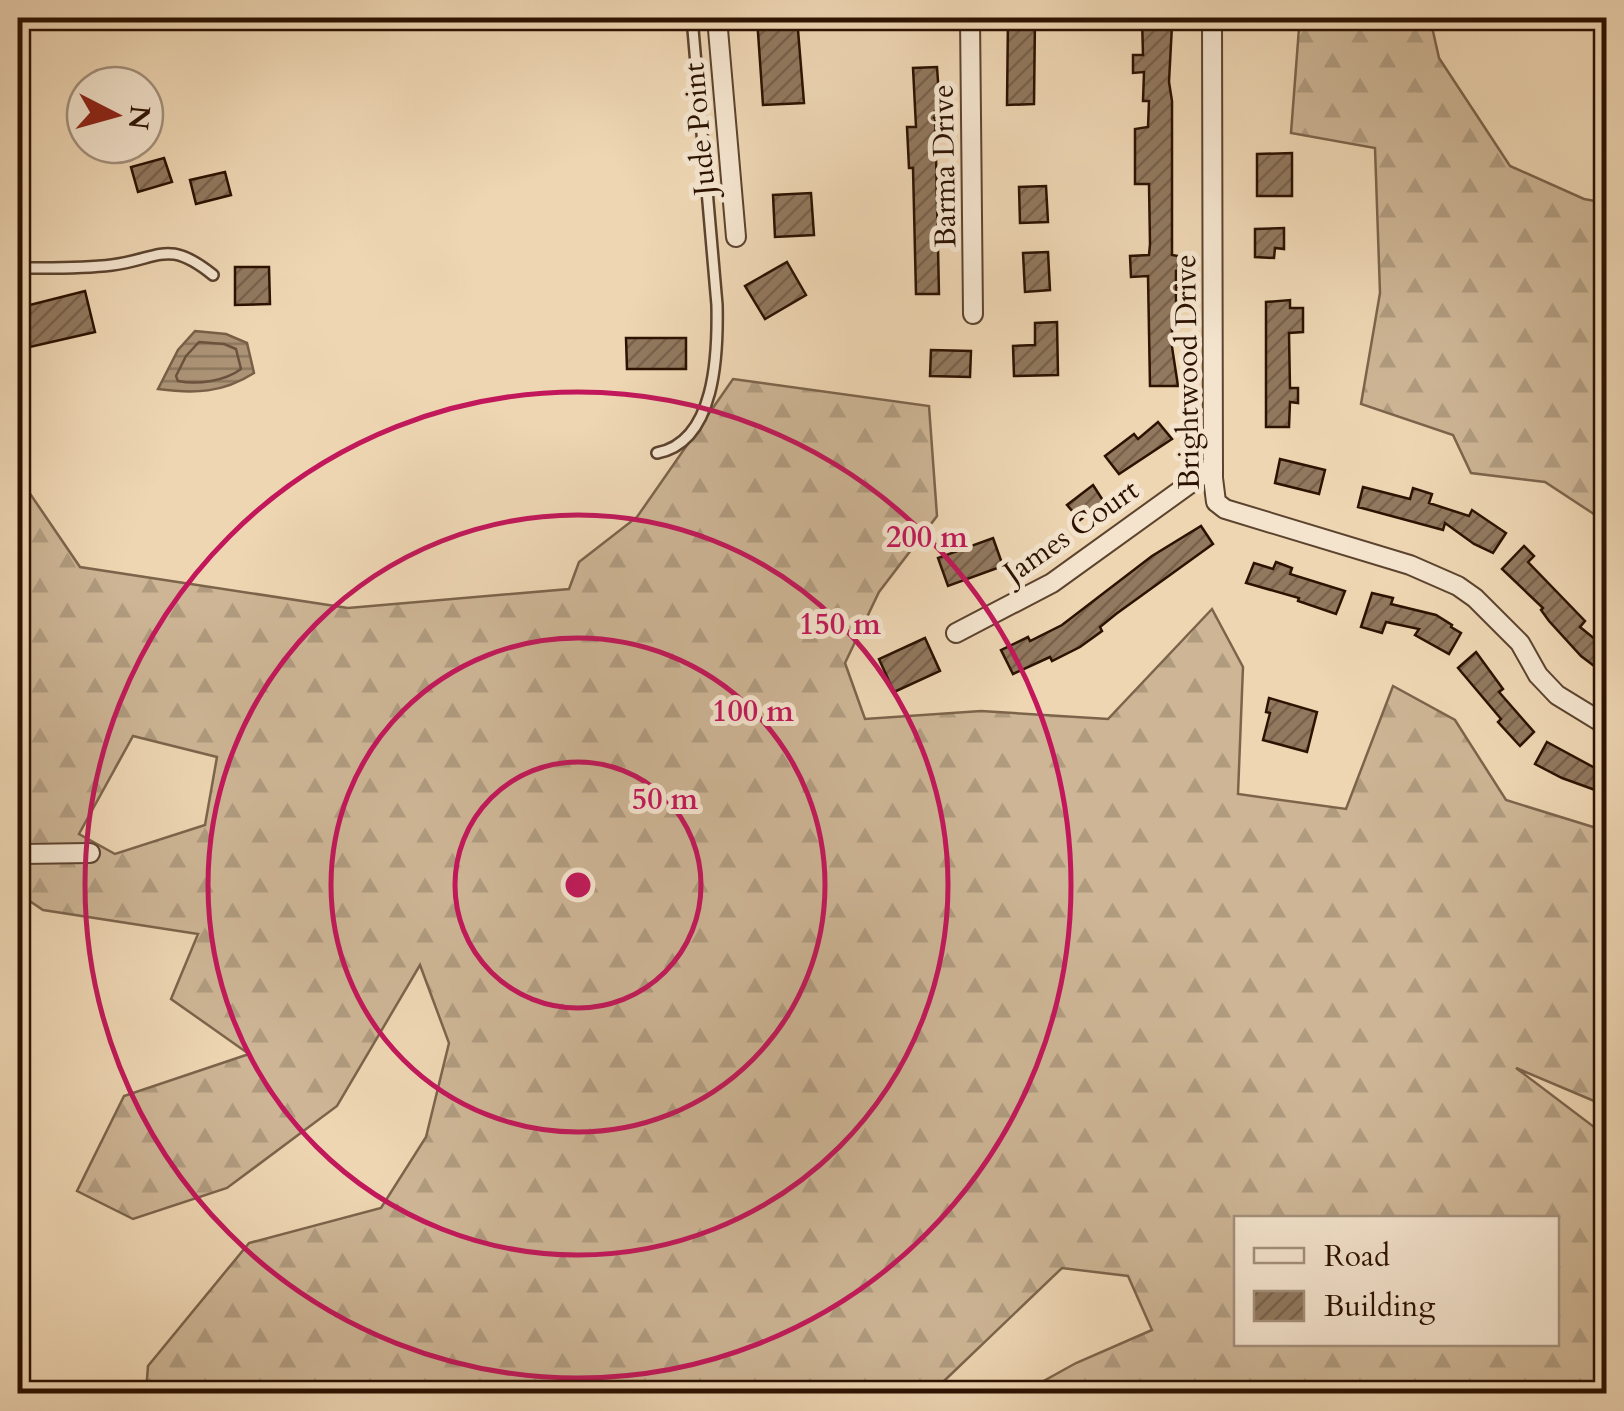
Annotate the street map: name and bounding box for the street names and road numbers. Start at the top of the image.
street label: Jude Point [673,60,726,201]
street label: Barma Drive [923,84,966,248]
street label: Brightwood Drive [1165,254,1210,490]
street label: James Court [992,470,1147,595]

